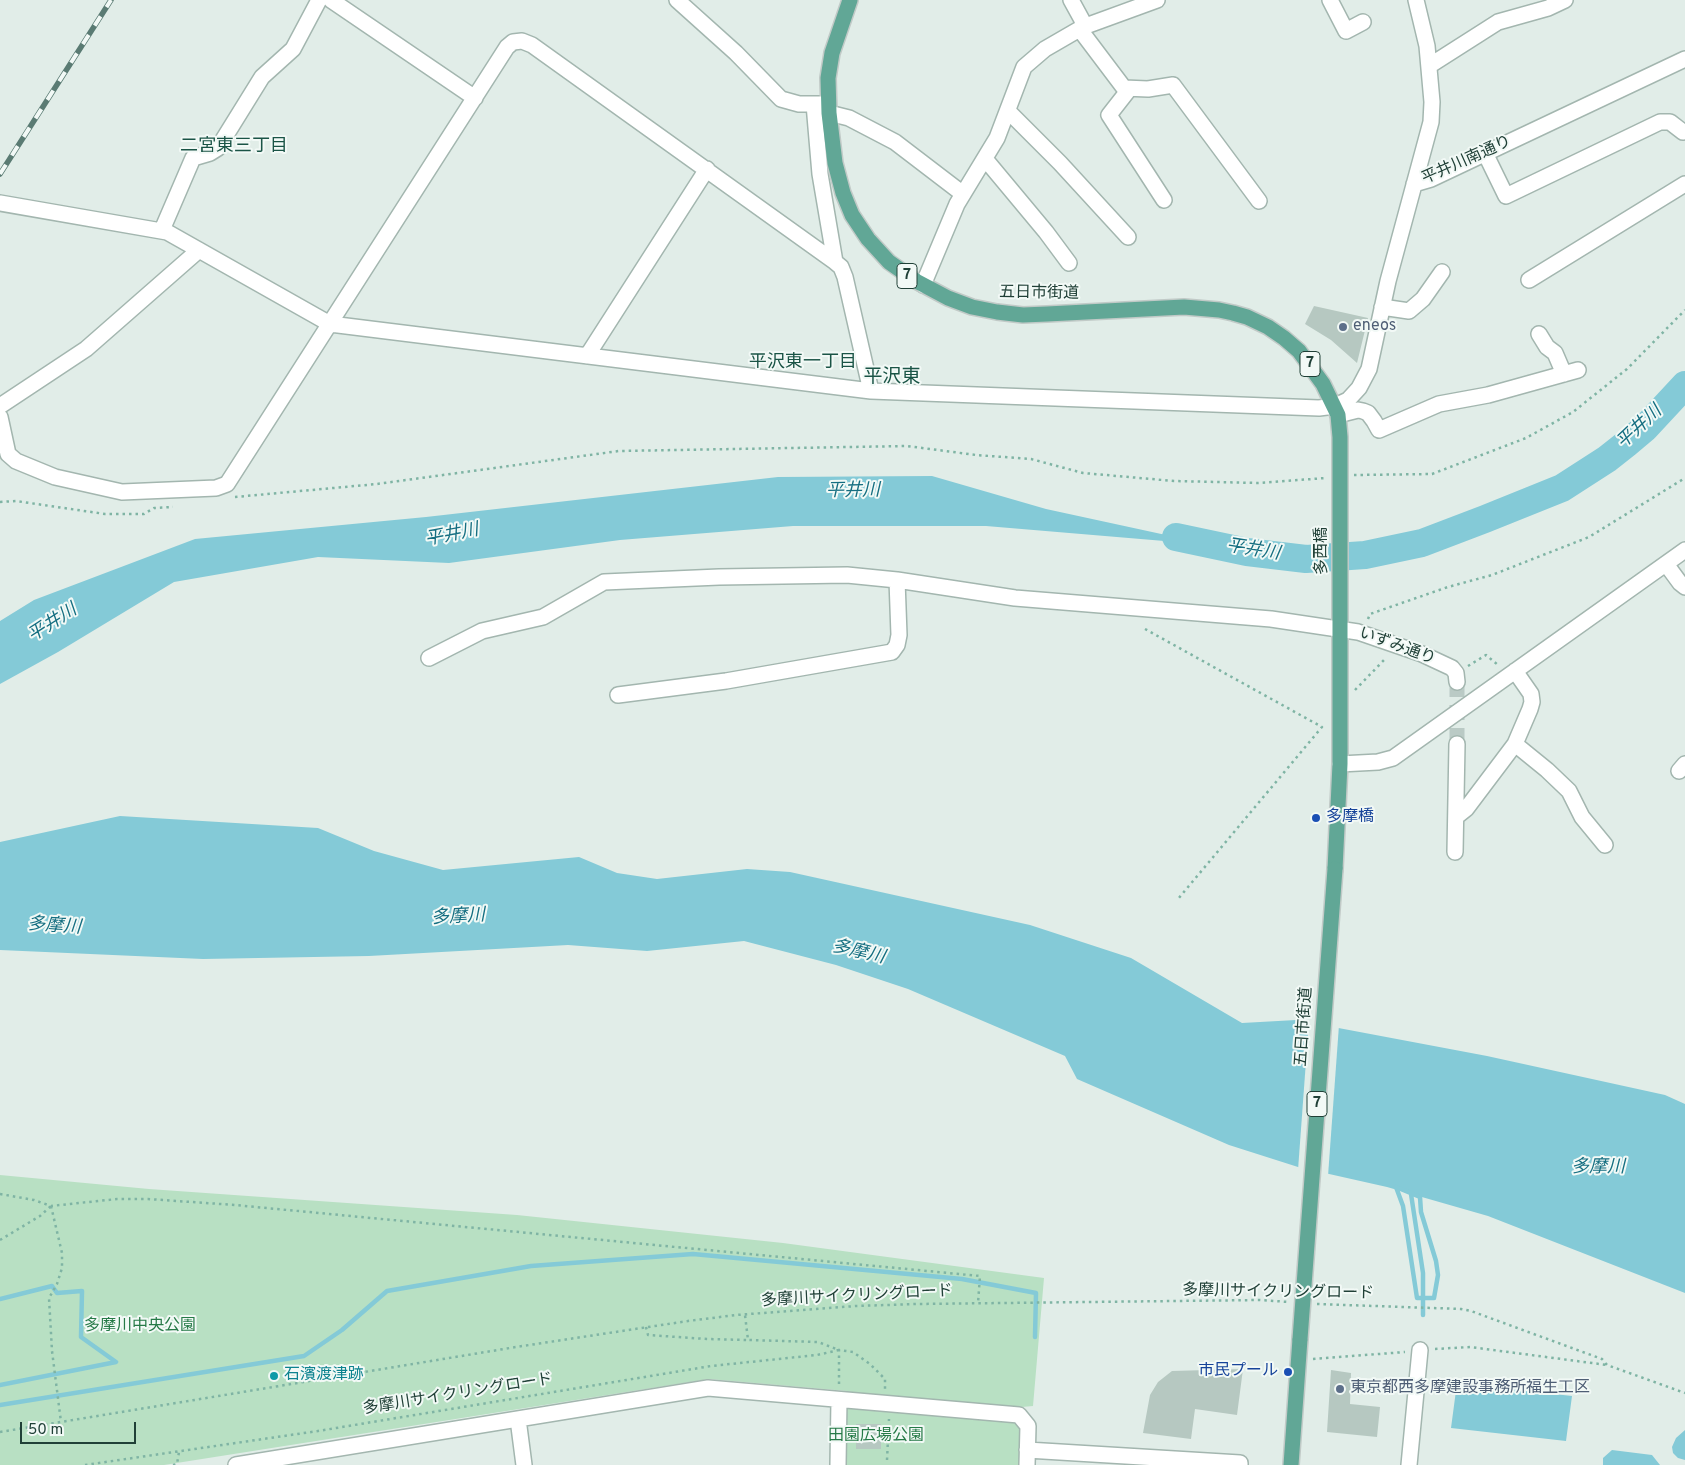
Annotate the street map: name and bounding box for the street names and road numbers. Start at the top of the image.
street label: 平井川南通り [1419,133,1515,189]
road number: 7 [897,264,917,288]
street label: 五日市街道 [999,284,1079,304]
road number: 7 [1300,352,1320,376]
street label: 多西橋 [1313,527,1333,575]
street label: いずみ通り [1356,624,1438,670]
street label: 五日市街道 [1293,986,1317,1068]
road number: 7 [1307,1092,1327,1116]
street label: 多摩川サイクリングロード [761,1282,953,1312]
street label: 多摩川サイクリングロード [1182,1282,1374,1304]
street label: 多摩川サイクリングロード [362,1371,554,1419]

